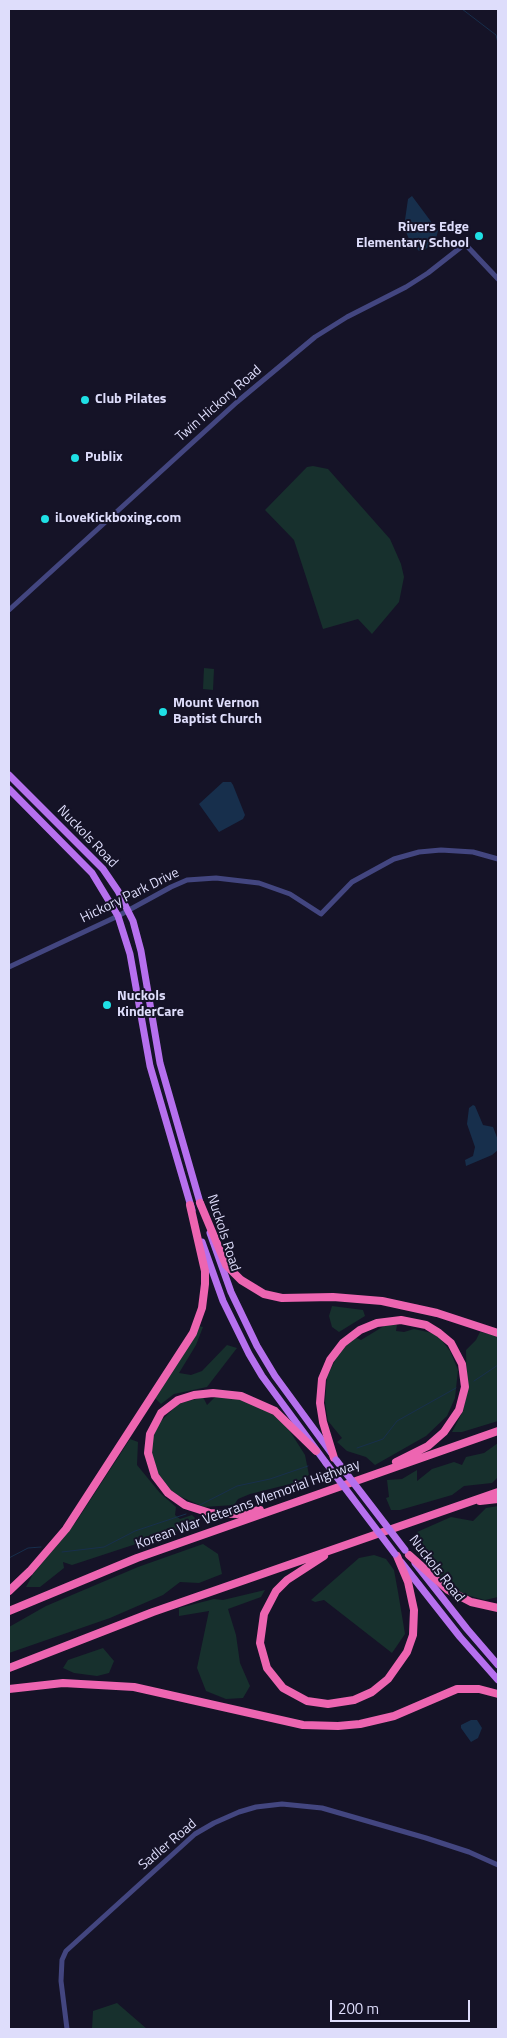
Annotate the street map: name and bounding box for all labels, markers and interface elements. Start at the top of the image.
place label: Rivers Edge Elementary School [356,220,469,252]
marker: Rivers Edge Elementary School [473,230,485,242]
street label: Twin Hickory Road [173,362,265,446]
place label: Club Pilates [95,392,166,408]
marker: Club Pilates [79,394,91,406]
place label: Publix [85,450,123,466]
marker: Publix [69,452,81,464]
place label: iLoveKickboxing.com [55,511,181,527]
marker: iLoveKickboxing.com [39,513,51,525]
place label: Mount Vernon Baptist Church [173,696,262,729]
marker: Mount Vernon Baptist Church [157,706,169,718]
street label: Nuckols Road [53,802,121,872]
street label: Hickory Park Drive [78,865,182,927]
place label: Nuckols KinderCare [117,989,184,1022]
marker: Nuckols KinderCare [101,999,113,1011]
street label: Nuckols Road [203,1192,243,1274]
street label: Korean War Veterans Memorial Highway [133,1456,363,1554]
street label: Nuckols Road [405,1532,467,1606]
street label: Sadler Road [136,1816,200,1874]
scale bar [332,1990,472,2022]
text: 200 m [338,1997,379,2020]

